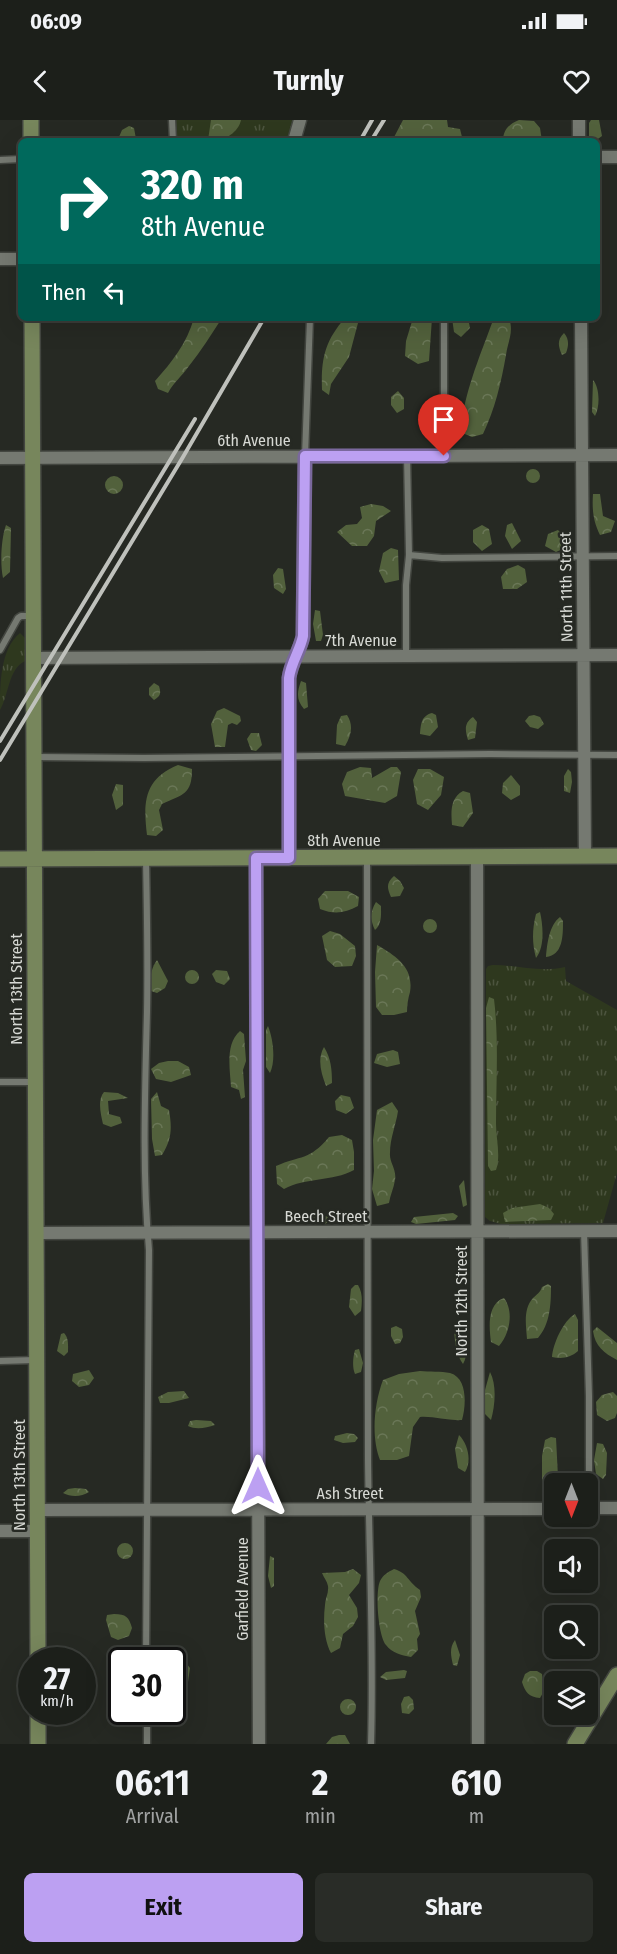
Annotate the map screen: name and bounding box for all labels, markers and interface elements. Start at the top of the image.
text: 06:09 [30,8,82,35]
icon: back [24,65,57,98]
text: Turnly [273,65,344,97]
icon: heart [560,65,593,98]
text: 320 m [141,160,244,210]
icon: right [42,162,120,240]
text: 8th Avenue [141,211,265,243]
icon: left [98,276,131,309]
text: Then [42,279,86,306]
pin [418,394,469,456]
icon: arrive [427,403,460,436]
street label: 6th Avenue [217,431,291,450]
street label: North 11th Street [556,531,576,642]
street label: 7th Avenue [325,631,397,650]
street label: 8th Avenue [307,831,381,850]
street label: North 13th Street [7,933,26,1045]
street label: Beech Street [285,1207,368,1226]
street label: North 12th Street [452,1245,471,1357]
street label: North 13th Street [10,1419,29,1531]
position arrow [226,1454,290,1518]
north arrow [544,1473,598,1527]
map controls [544,1473,598,1725]
street label: Ash Street [317,1484,384,1503]
street label: Garfield Avenue [233,1537,252,1641]
button: sound [544,1539,598,1593]
button: search [544,1605,598,1659]
speed limit sign: 30 [108,1647,186,1725]
text: 27 [44,1661,70,1697]
button: layers [544,1671,598,1725]
text: km/h [40,1692,74,1710]
text: 06:11 [115,1761,190,1805]
text: 2 [312,1761,329,1805]
text: 610 [450,1761,502,1805]
text: Arrival [126,1804,179,1828]
text: min [305,1804,336,1828]
text: m [469,1804,484,1828]
button: Exit [24,1873,303,1942]
button: Share [315,1873,593,1942]

